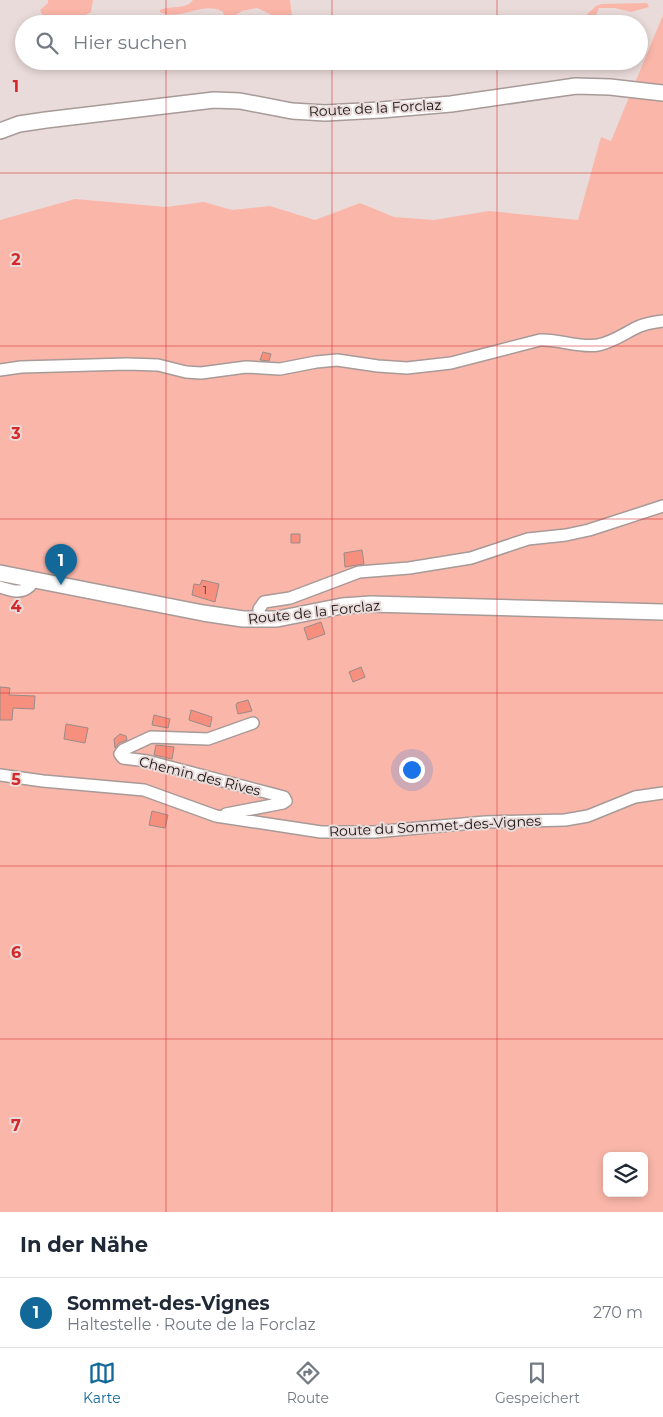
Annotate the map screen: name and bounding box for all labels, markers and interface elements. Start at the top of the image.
search box [15,15,648,70]
icon: search [33,29,61,57]
text: Hier suchen [73,31,187,54]
text: 1 [13,77,19,96]
street label: Route de la Forclaz [308,96,442,120]
text: 2 [11,250,21,269]
text: 3 [10,424,21,443]
pin: 1 [45,544,77,585]
house number: 1 [203,583,207,597]
street label: Route de la Forclaz [247,596,381,628]
text: 4 [10,597,22,616]
street label: Chemin des Rives [137,752,263,800]
your location [399,757,425,783]
text: 5 [11,770,21,789]
street label: Route du Sommet-des-Vignes [328,811,542,841]
text: 6 [11,943,21,962]
text: 7 [11,1116,21,1135]
map controls [603,1152,648,1197]
button: layers [603,1152,648,1197]
text: In der Nähe [20,1232,148,1257]
text: Sommet-des-Vignes [67,1292,270,1315]
text: 1 [33,1303,39,1322]
text: 270 m [593,1303,643,1322]
text: Haltestelle · Route de la Forclaz [67,1315,316,1334]
tab: Karte [83,1359,121,1407]
tab: Route [287,1359,329,1407]
tab: Gespeichert [495,1359,580,1407]

